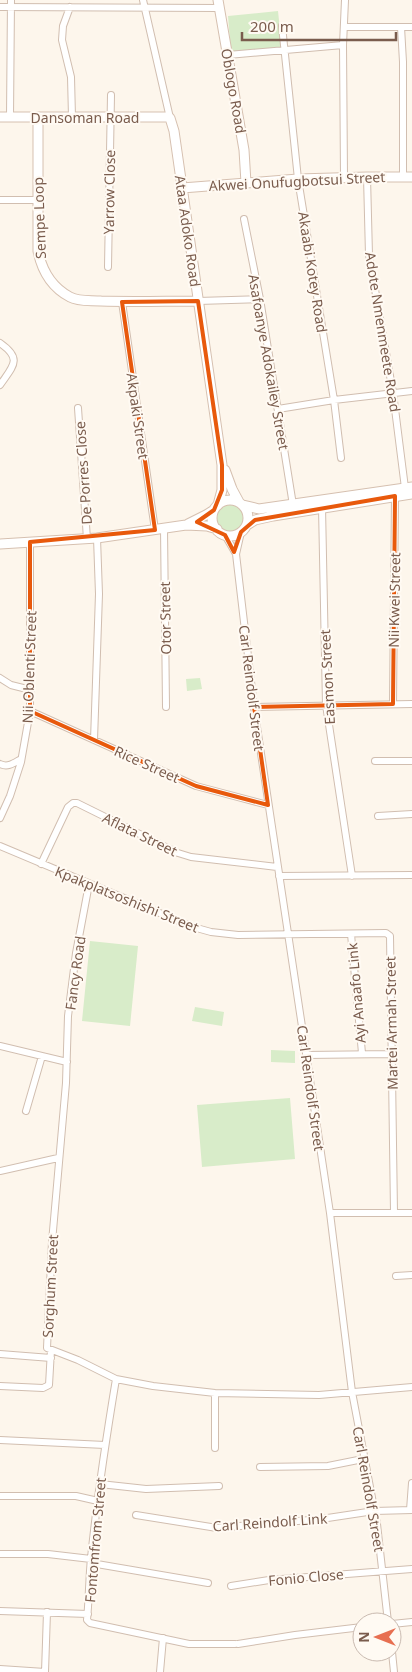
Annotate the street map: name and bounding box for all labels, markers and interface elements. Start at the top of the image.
scale bar [242,10,396,42]
text: 200 m [250,16,294,36]
street label: Oblogo Road [217,47,251,135]
street label: Dansoman Road [31,108,139,127]
street label: Yarrow Close [99,149,119,235]
street label: Akwei Onufugbotsui Street [208,167,386,195]
street label: Ataa Adoko Road [171,174,205,288]
street label: Sempe Loop [28,177,50,259]
street label: Akaabi Kotey Road [294,210,332,334]
street label: Adote Nmenmeete Road [361,251,405,413]
street label: Asafoanye Adokailey Street [244,273,294,451]
street label: Akpaki Street [123,372,153,460]
street label: De Porres Close [70,420,96,525]
street label: Nii Kwei Street [384,552,404,648]
street label: Otor Street [155,581,175,655]
street label: Nii Oblenti Street [18,610,40,724]
street label: Carl Reindolf Street [235,624,269,752]
street label: Easmon Street [315,629,339,725]
street label: Rice Street [111,741,183,787]
street label: Aflata Street [99,808,181,860]
street label: Kpakplatsoshishi Street [52,861,202,937]
street label: Fancy Road [60,935,90,1011]
street label: Ayi Anaafo Link [342,942,370,1044]
street label: Martei Armah Street [380,956,402,1090]
street label: Carl Reindolf Street [293,1024,329,1152]
street label: Sorghum Street [38,1234,62,1338]
street label: Carl Reindolf Street [349,1425,389,1553]
street label: Fontomfrom Street [80,1477,110,1603]
street label: Carl Reindolf Link [212,1508,328,1535]
street label: Fonio Close [267,1564,345,1590]
north arrow [352,1612,402,1662]
text: N [354,1631,373,1643]

